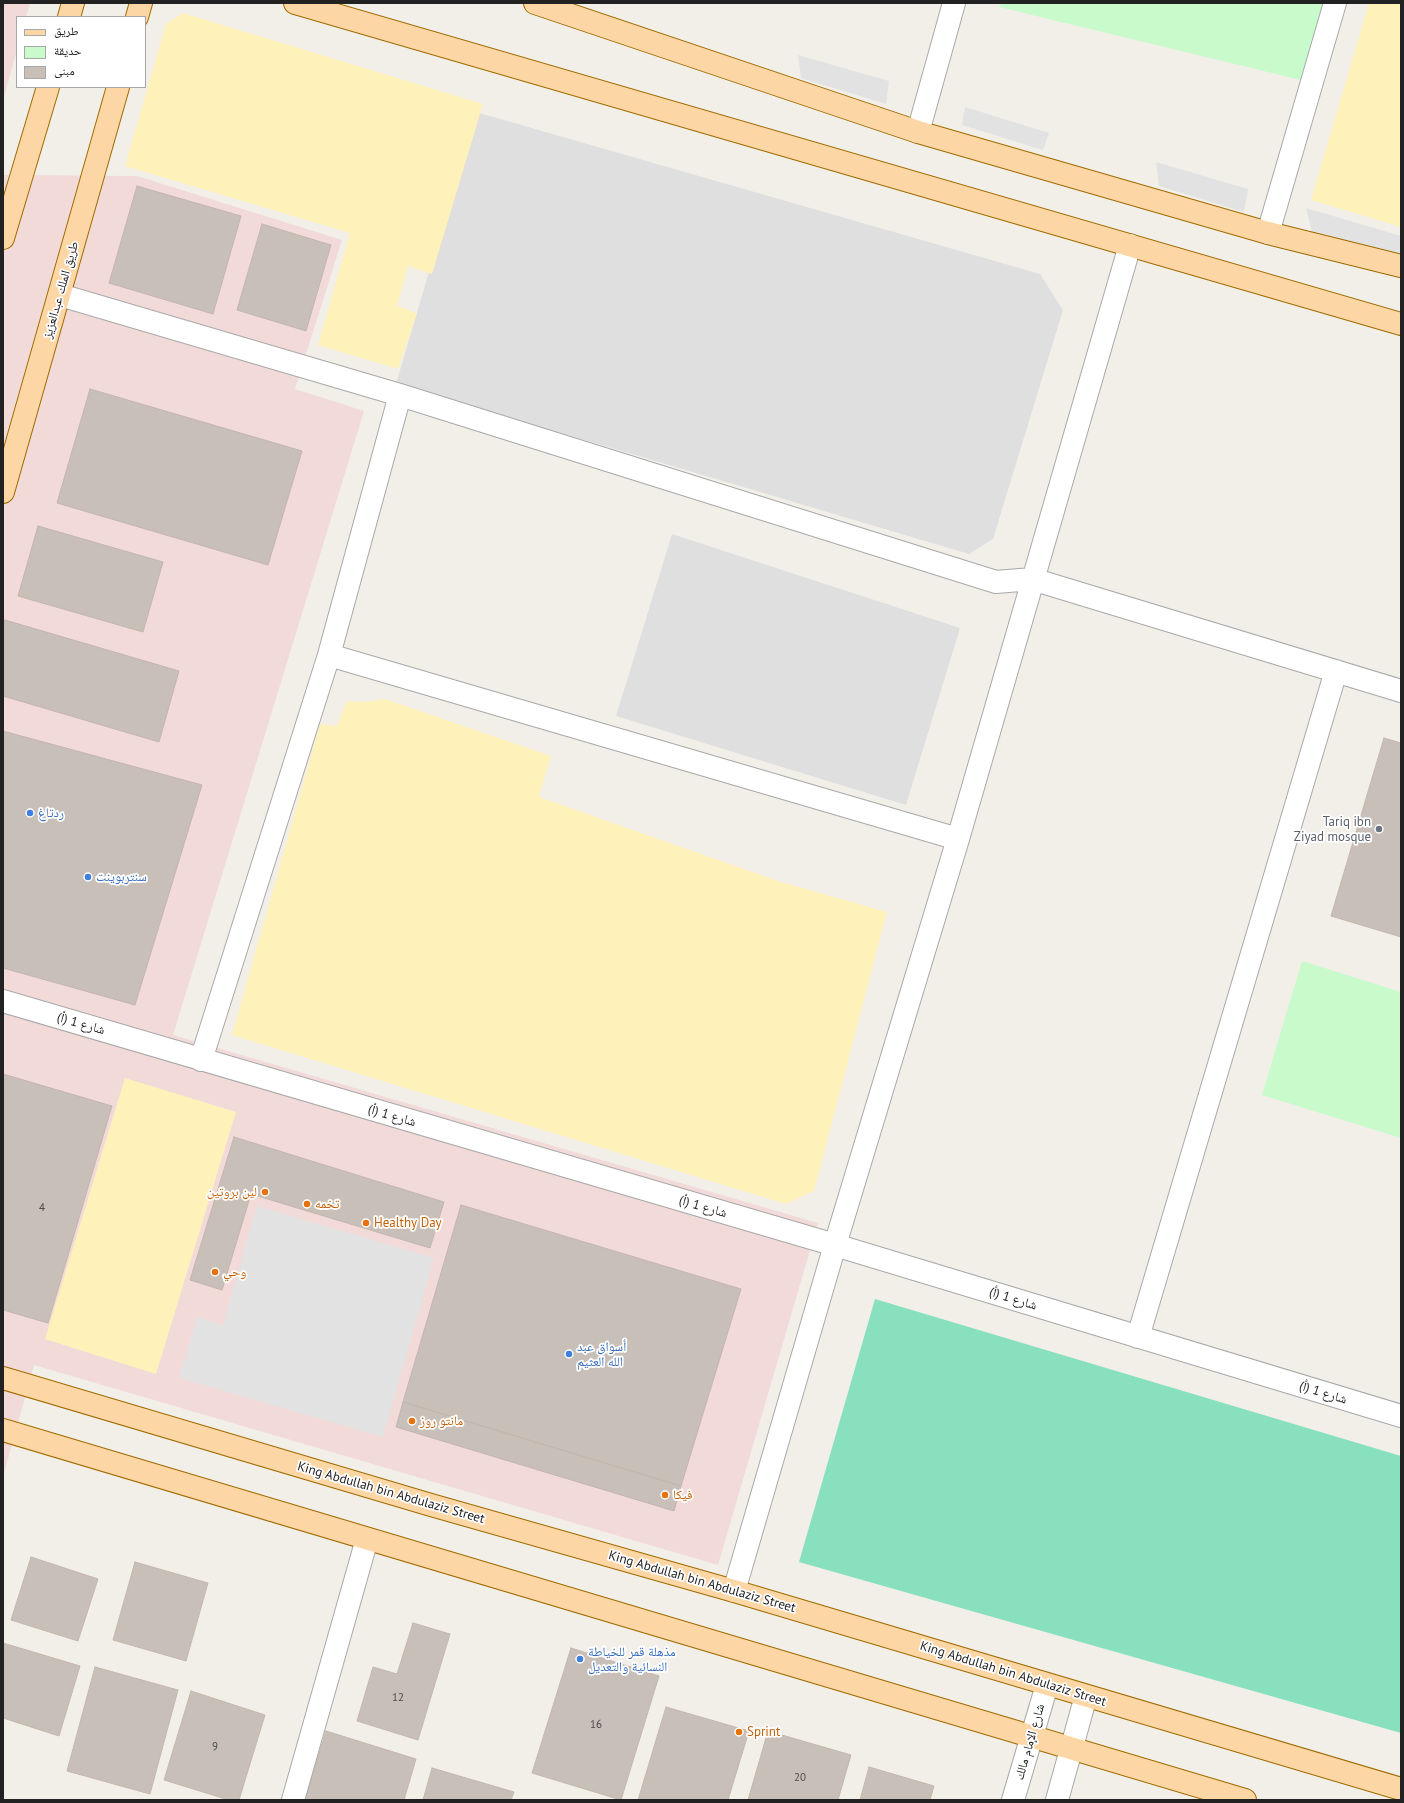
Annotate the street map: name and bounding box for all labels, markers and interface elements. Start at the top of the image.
legend [16,16,146,88]
text: طريق [54,23,79,38]
text: حديقة [54,43,82,58]
text: مبنى [54,63,75,78]
street label: طريق الملك عبدالعزيز [40,240,82,340]
place label: ردتاغ [38,805,64,821]
marker: ردتاغ [25,808,35,818]
place label: Tariq ibn Ziyad mosque [1294,814,1371,845]
marker: Tariq ibn Ziyad mosque [1374,824,1384,834]
place label: سنتربوينت [96,869,147,885]
marker: سنتربوينت [83,872,93,882]
street label: شارع 1 (أ) [55,1010,107,1038]
street label: شارع 1 (أ) [366,1102,418,1130]
place label: لين بروتين [207,1184,257,1200]
marker: لين بروتين [260,1187,270,1197]
street label: شارع 1 (أ) [677,1193,729,1221]
place label: تخمه [315,1196,339,1212]
marker: تخمه [302,1199,312,1209]
house number: 4 [39,1201,45,1215]
place label: Healthy Day [374,1215,442,1231]
marker: Healthy Day [361,1218,371,1228]
place label: وحي [223,1264,246,1280]
marker: وحي [210,1267,220,1277]
street label: شارع 1 (أ) [987,1284,1039,1314]
place label: أسواق عبد الله العثيم [577,1339,626,1370]
marker: أسواق عبد الله العثيم [564,1349,574,1359]
street label: شارع 1 (أ) [1297,1378,1349,1408]
place label: مانتو روز [420,1413,463,1429]
marker: مانتو روز [407,1416,417,1426]
street label: King Abdullah bin Abdulaziz Street [296,1459,486,1527]
place label: فيكا [673,1487,692,1503]
marker: فيكا [660,1490,670,1500]
street label: King Abdullah bin Abdulaziz Street [607,1548,797,1616]
street label: King Abdullah bin Abdulaziz Street [918,1638,1108,1710]
place label: مذهلة قمر للخياطة النسائية والتعديل [588,1644,676,1675]
marker: مذهلة قمر للخياطة النسائية والتعديل [575,1654,585,1664]
house number: 12 [392,1691,404,1705]
street label: شارع الإمام مالك [1012,1702,1048,1782]
house number: 16 [590,1718,602,1732]
place label: Sprint [747,1724,780,1740]
marker: Sprint [734,1727,744,1737]
house number: 9 [212,1740,218,1754]
house number: 20 [794,1771,806,1785]

